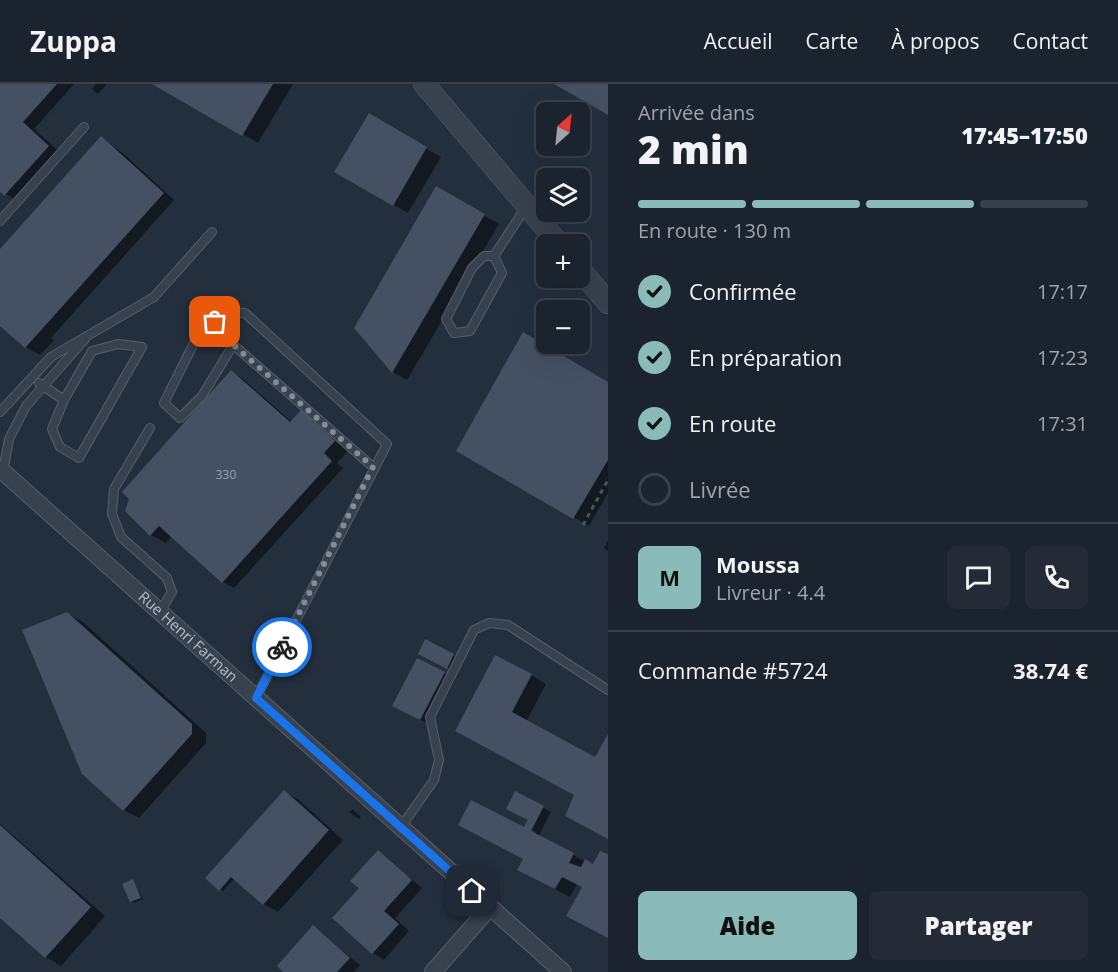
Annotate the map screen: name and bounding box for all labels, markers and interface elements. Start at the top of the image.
text: Zuppa [30,22,117,60]
text: Accueil [704,27,772,55]
text: Carte [805,27,858,55]
text: À propos [891,27,980,55]
text: Contact [1013,27,1088,55]
text: Arrivée dans [638,99,755,126]
north arrow [536,102,590,156]
map controls [536,102,590,354]
text: 17:45–17:50 [961,120,1088,150]
text: 2 min [638,122,749,175]
button: layers [536,168,590,222]
text: En route · 130 m [638,217,791,244]
button: + [536,234,590,288]
icon: check [638,275,671,308]
text: Confirmée [689,276,797,306]
text: 17:17 [1037,278,1088,305]
pin [189,296,240,347]
button: − [536,300,590,354]
icon: bag [198,305,231,338]
icon: check [638,341,671,374]
text: En préparation [689,342,842,372]
text: 17:23 [1037,344,1088,371]
icon: check [638,407,671,440]
text: En route [689,408,776,438]
text: 17:31 [1037,410,1088,437]
house number: 330 [216,466,236,483]
text: Livrée [689,474,751,504]
button: chat [947,546,1010,609]
button: phone [1025,546,1088,609]
text: Moussa [716,549,800,579]
text: M [659,562,680,592]
text: Livreur · 4.4 [716,579,825,606]
street label: Rue Henri Farman [135,586,243,686]
courier [252,617,312,677]
icon: bike [266,631,299,664]
text: Commande #5724 [638,655,828,685]
text: 38.74 € [1013,655,1088,685]
pin [446,865,497,916]
icon: home [455,874,488,907]
button: Aide [638,891,857,960]
button: Partager [869,891,1088,960]

